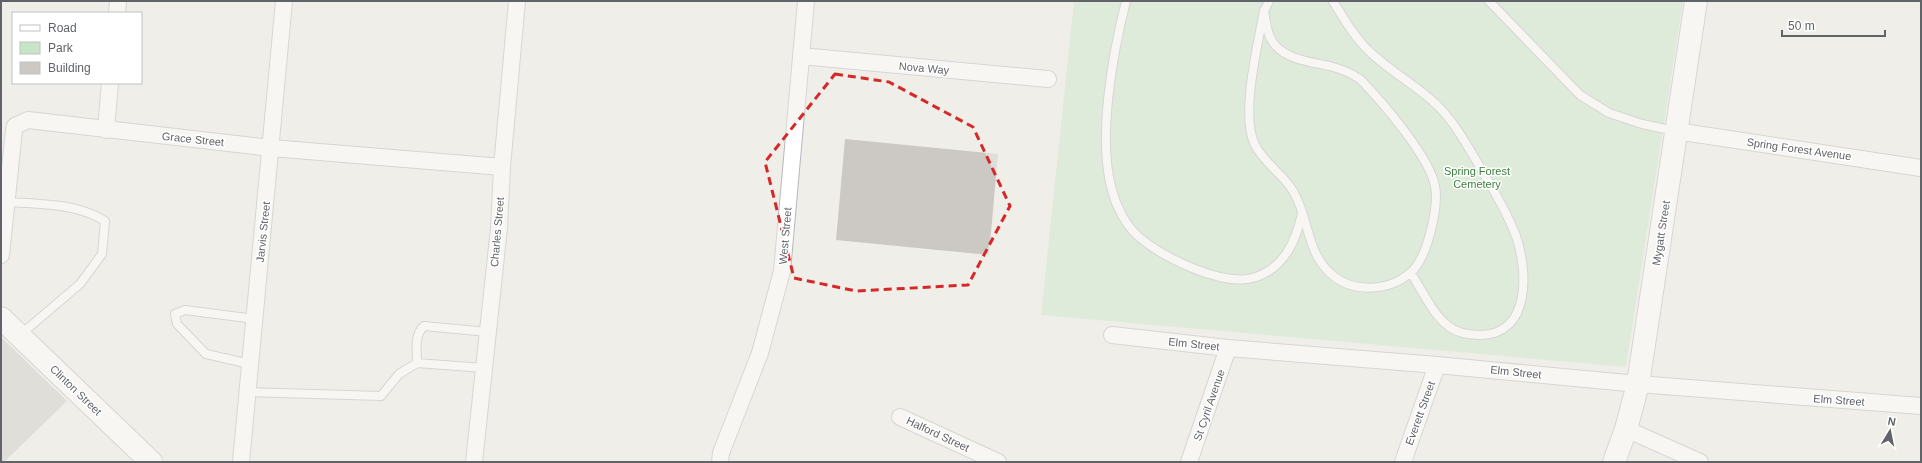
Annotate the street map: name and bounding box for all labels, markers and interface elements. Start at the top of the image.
legend [12,12,142,84]
scale bar [1782,12,1885,38]
text: 50 m [1788,19,1815,33]
text: Road [48,21,77,35]
text: Park [48,41,74,55]
street label: Nova Way [898,60,950,76]
text: Building [48,61,91,75]
street label: Grace Street [161,130,225,148]
street label: Spring Forest Avenue [1746,136,1852,162]
park label: Spring Forest Cemetery [1444,165,1510,190]
street label: Charles Street [488,196,506,268]
street label: Mygatt Street [1650,200,1672,266]
street label: Jarvis Street [254,201,272,263]
street label: West Street [777,207,793,265]
street label: Elm Street [1168,335,1220,353]
street label: Clinton Street [48,363,104,417]
street label: Elm Street [1490,363,1542,381]
street label: St Cyril Avenue [1191,368,1227,442]
street label: Everett Street [1403,379,1437,447]
street label: Elm Street [1813,392,1865,408]
north arrow [1870,411,1910,451]
street label: Halford Street [905,414,971,454]
text: N [1887,415,1897,428]

